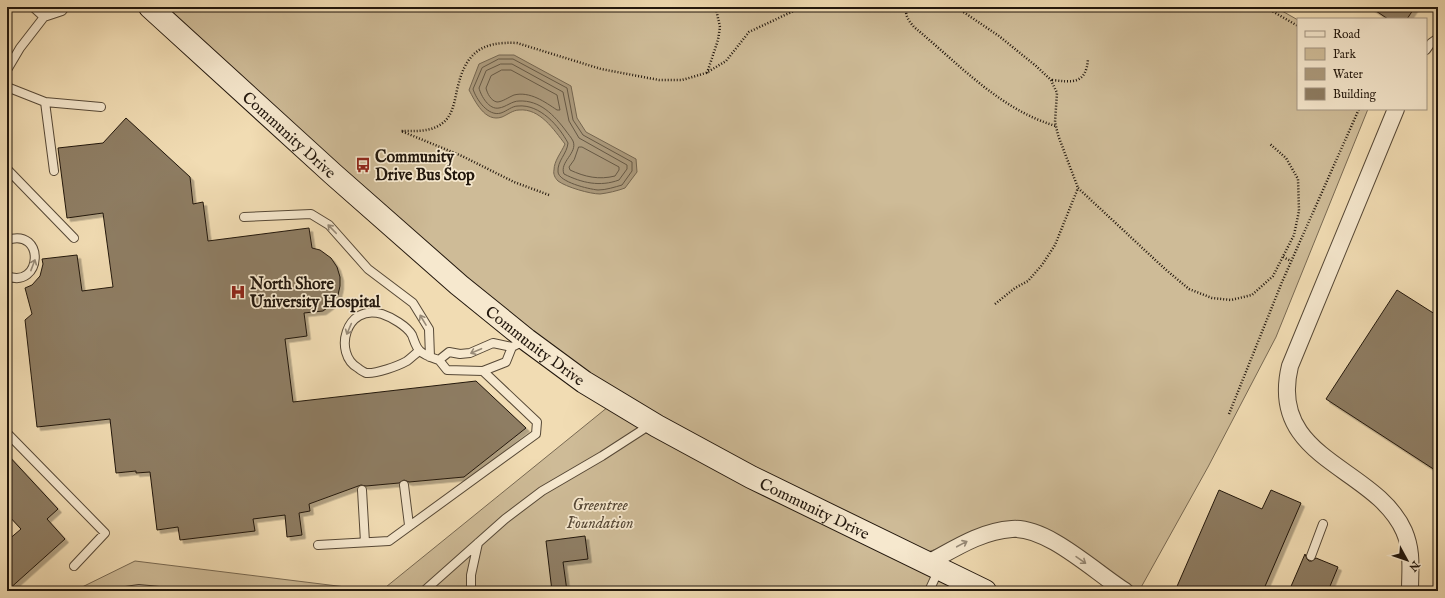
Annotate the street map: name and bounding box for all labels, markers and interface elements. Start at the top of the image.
legend [1297,18,1427,110]
text: Road [1333,27,1361,42]
text: Park [1333,47,1356,62]
text: Water [1333,67,1364,82]
text: Building [1333,87,1377,102]
street label: Community Drive [237,88,339,184]
place label: Community Drive Bus Stop [375,148,475,186]
bus stop icon: Community Drive Bus Stop [354,156,372,174]
one-way arrow [327,224,337,234]
one-way arrow [29,259,37,271]
place label: North Shore University Hospital [249,275,381,313]
hospital icon: North Shore University Hospital [229,283,247,301]
street label: Community Drive [481,302,588,391]
one-way arrow [419,314,427,326]
one-way arrow [344,322,352,334]
one-way arrow [470,347,482,355]
street label: Community Drive [756,475,872,545]
park label: Greentree Foundation [566,496,634,534]
one-way arrow [956,540,968,548]
north arrow [1387,540,1427,580]
one-way arrow [1075,556,1086,564]
text: N [1405,557,1423,574]

